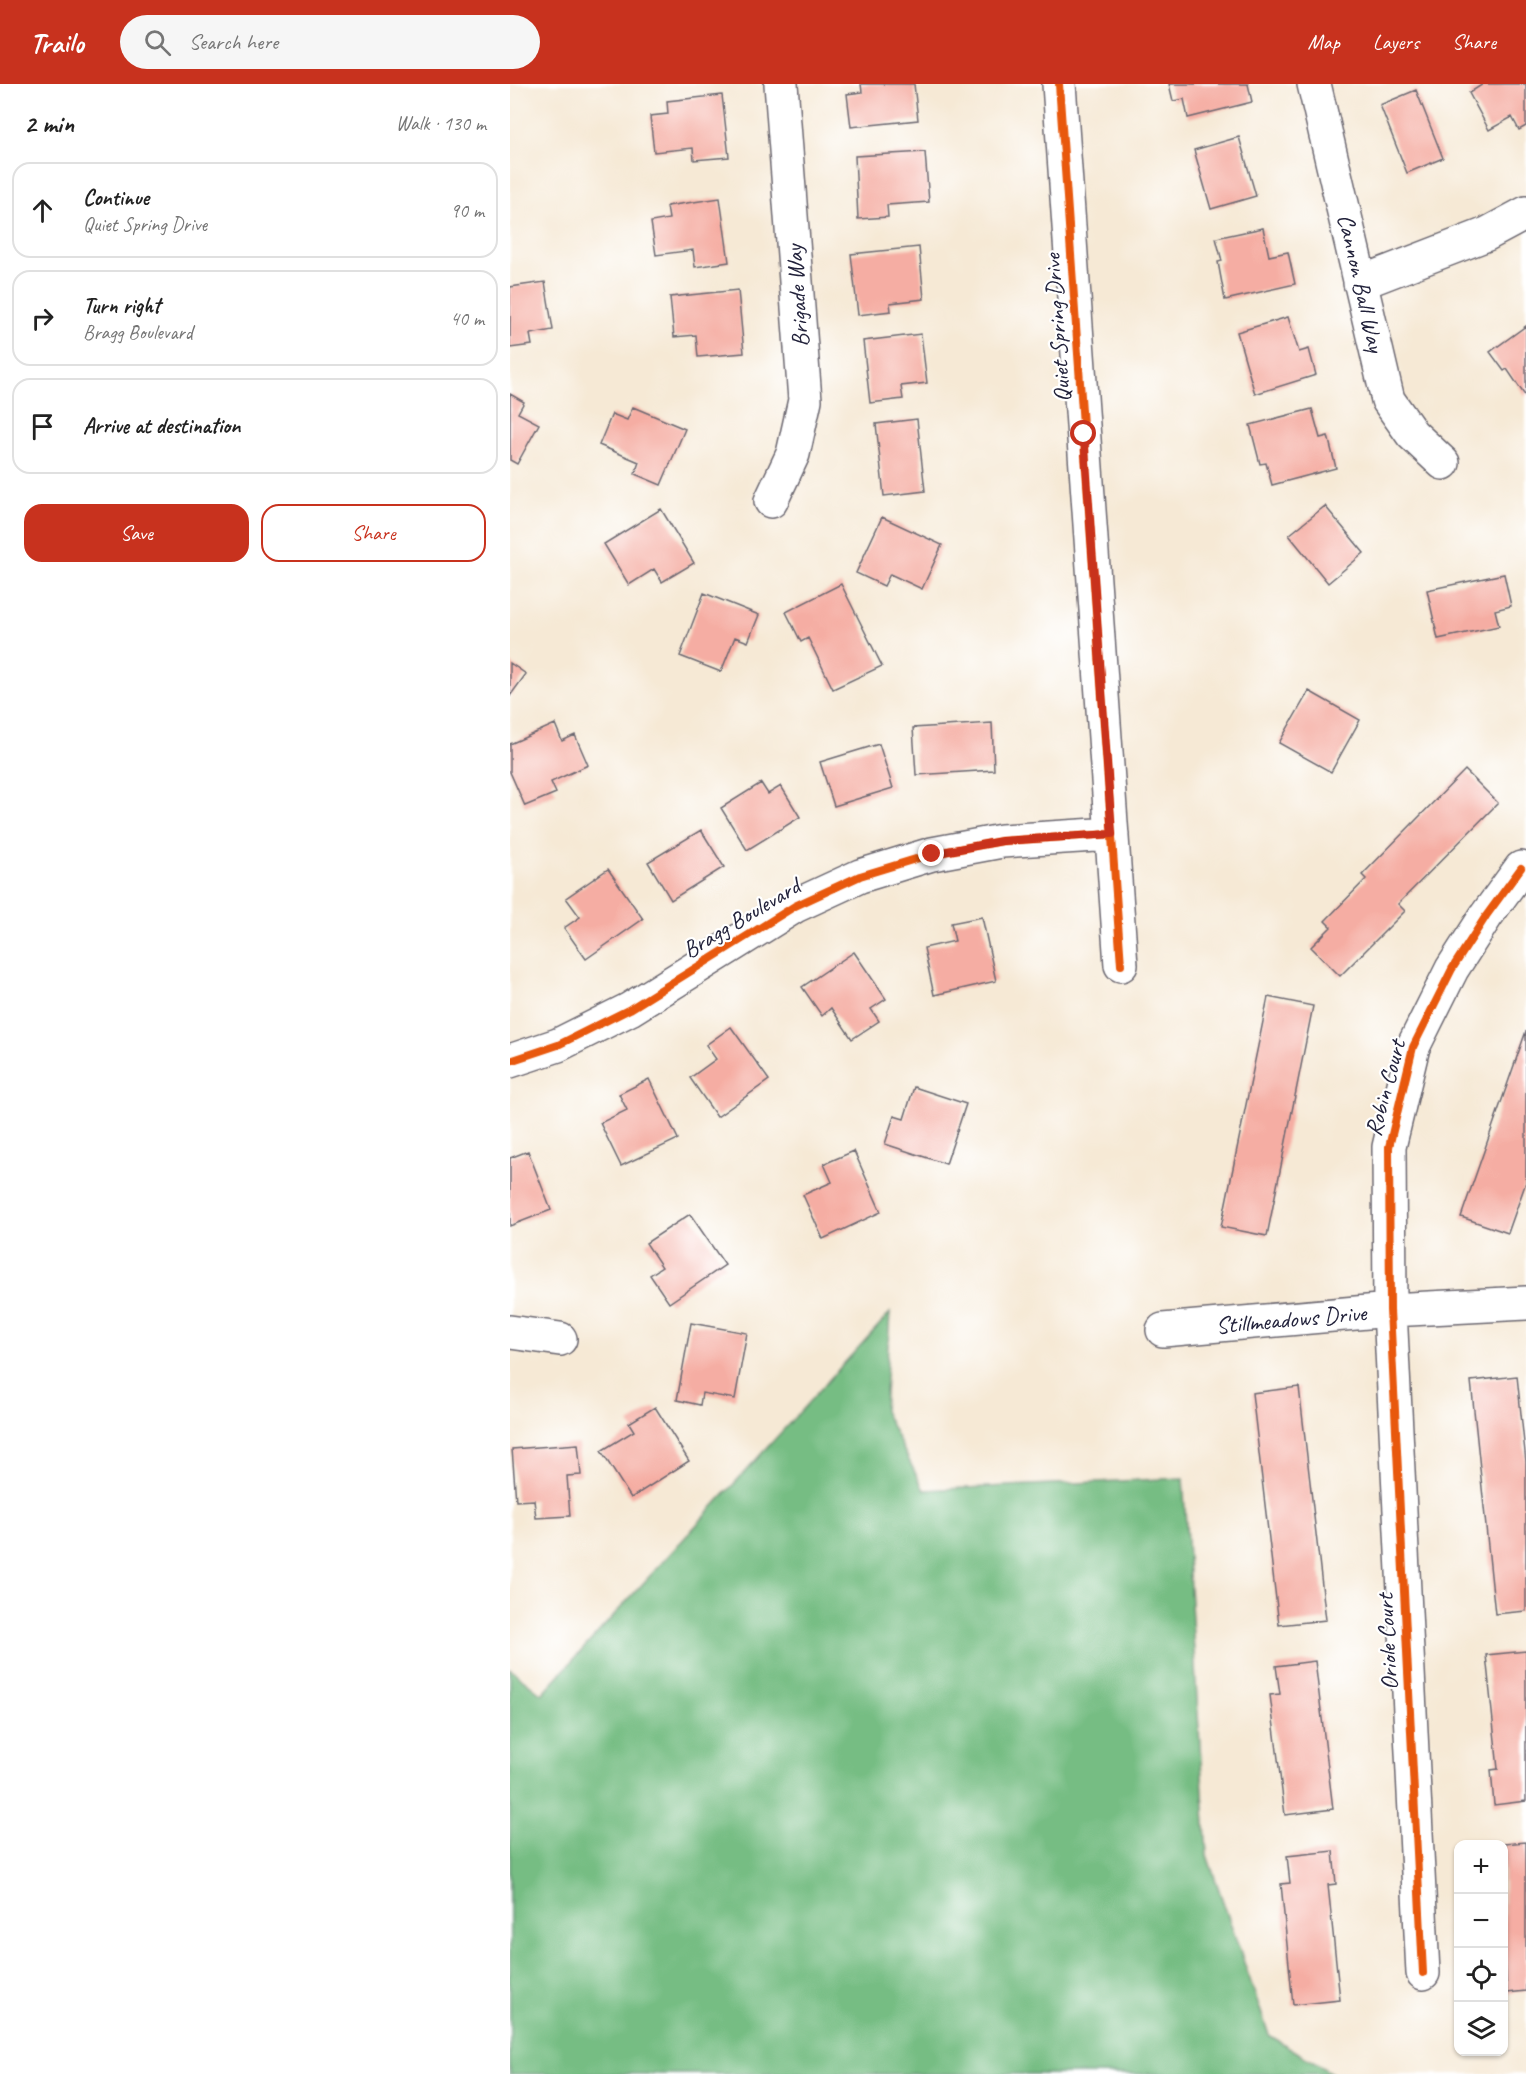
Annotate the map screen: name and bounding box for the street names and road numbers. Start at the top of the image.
street label: Cannon Ball Way [1331,211,1392,357]
street label: Brigade Way [778,242,816,348]
street label: Quiet Spring Drive [1037,251,1077,403]
street label: Bragg Boulevard [677,869,808,965]
street label: Robin Court [1358,1035,1413,1139]
street label: Stillmeadows Drive [1215,1297,1370,1341]
street label: Oriole Court [1369,1591,1405,1691]

